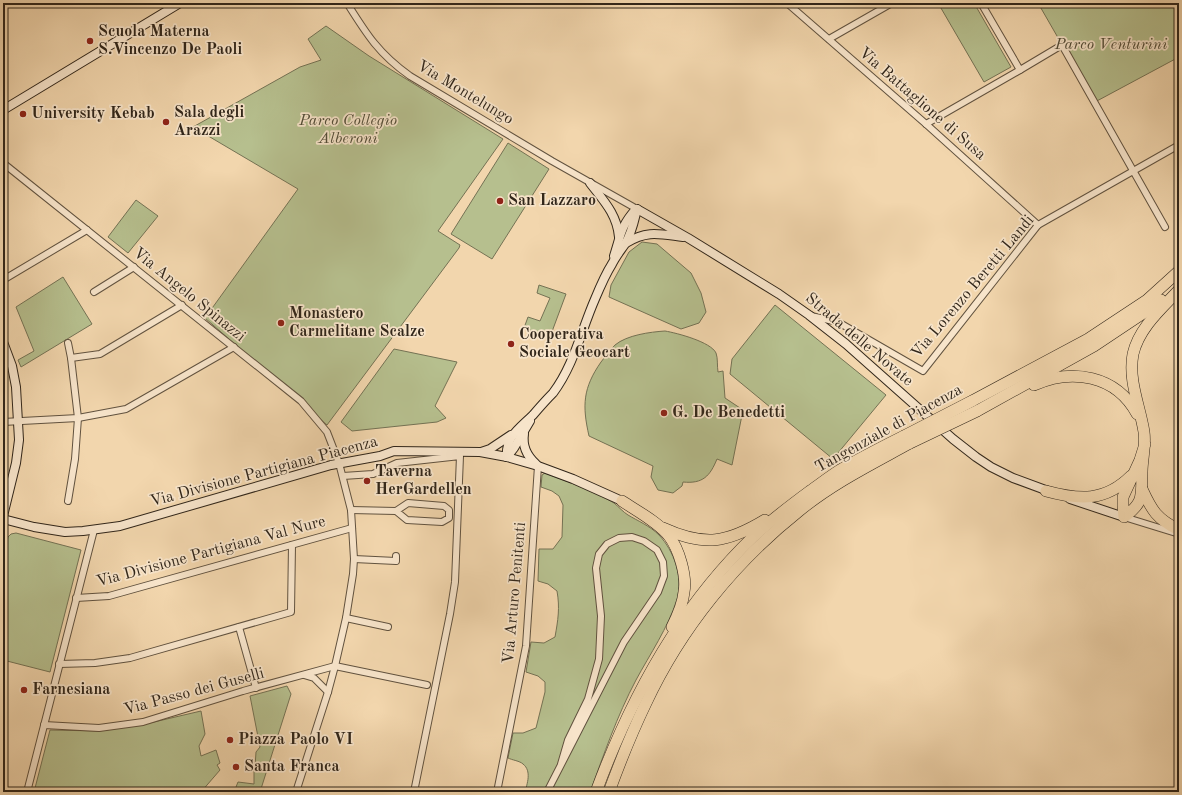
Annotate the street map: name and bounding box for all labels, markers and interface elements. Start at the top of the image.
place label: Scuola Materna S.Vincenzo De Paoli [98,24,242,58]
marker: Scuola Materna S.Vincenzo De Paoli [85,36,95,46]
park label: Parco Venturini [1054,37,1168,53]
street label: Via Battaglione di Susa [855,45,989,163]
street label: Via Montelungo [414,58,516,128]
place label: Sala degli Arazzi [174,105,245,139]
place label: University Kebab [31,106,155,122]
marker: University Kebab [18,109,28,119]
park label: Parco Collegio Alberoni [298,113,397,147]
marker: Sala degli Arazzi [161,117,171,127]
place label: San Lazzaro [508,193,596,209]
marker: San Lazzaro [495,196,505,206]
street label: Via Lorenzo Beretti Landi [909,212,1037,362]
street label: Via Angelo Spinazzi [130,245,248,345]
street label: Strada delle Novate [802,290,916,390]
place label: Monastero Carmelitane Scalze [289,306,425,340]
marker: Monastero Carmelitane Scalze [276,318,286,328]
place label: Cooperativa Sociale Geocart [519,327,630,361]
marker: Cooperativa Sociale Geocart [506,339,516,349]
street label: Tangenziale di Piacenza [813,382,965,476]
place label: G. De Benedetti [672,405,785,421]
marker: G. De Benedetti [659,408,669,418]
street label: Via Divisione Partigiana Piacenza [148,434,380,510]
place label: Taverna HerGardellen [375,464,472,498]
marker: Taverna HerGardellen [362,476,372,486]
street label: Via Divisione Partigiana Val Nure [95,514,327,590]
street label: Via Arturo Penitenti [501,521,529,665]
street label: Via Passo dei Guselli [122,666,266,718]
place label: Farnesiana [32,682,111,698]
marker: Farnesiana [19,685,29,695]
place label: Piazza Paolo VI [238,732,353,748]
marker: Piazza Paolo VI [225,735,235,745]
place label: Santa Franca [244,759,340,775]
marker: Santa Franca [231,762,241,772]

